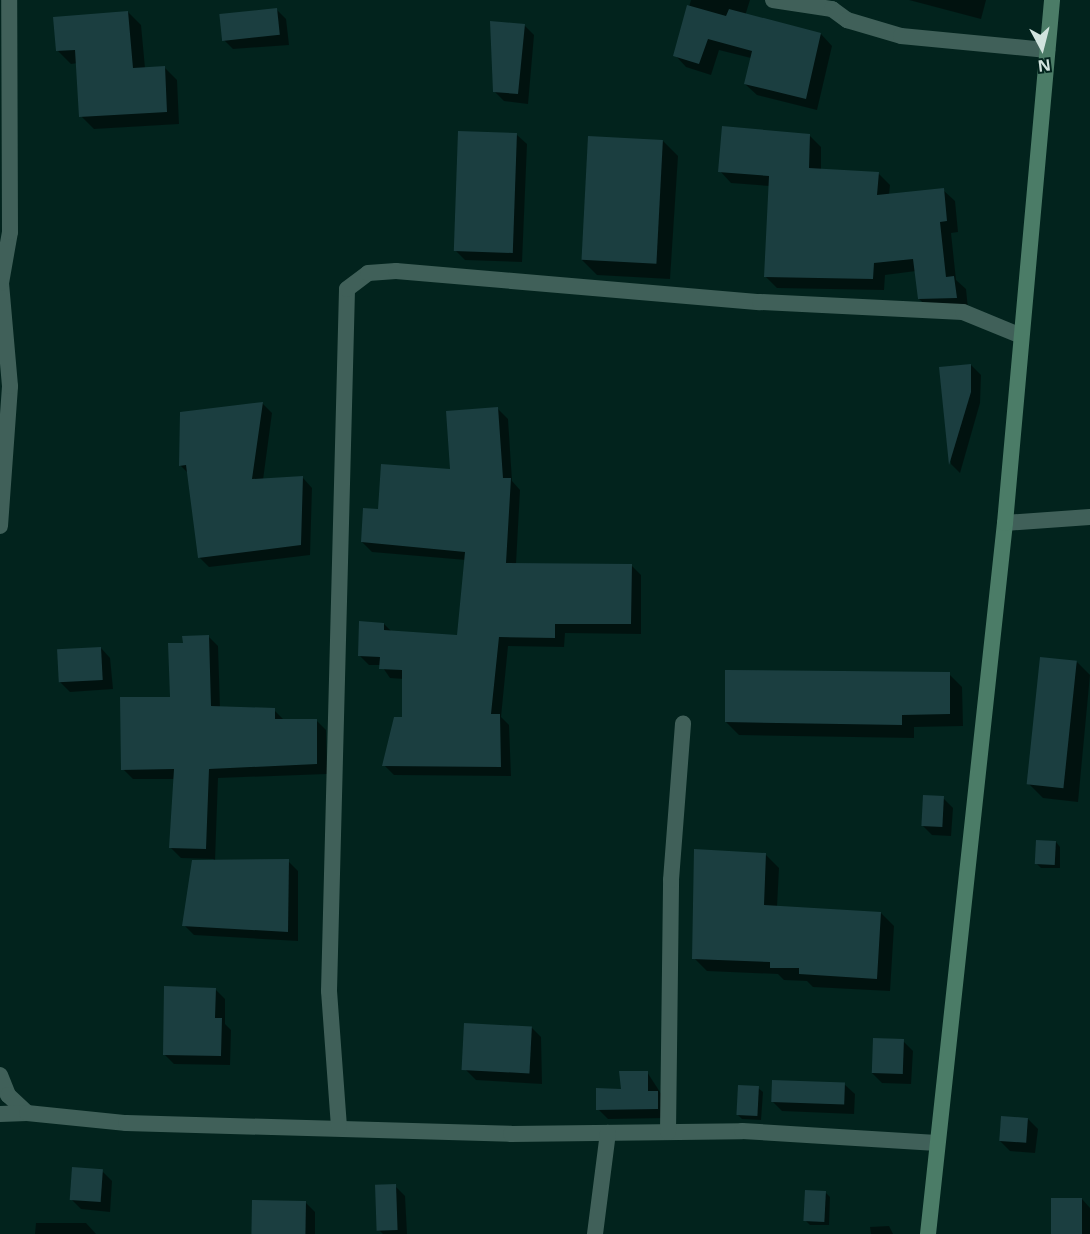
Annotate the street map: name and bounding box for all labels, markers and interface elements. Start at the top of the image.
north arrow [1012,18,1072,78]
text: N [1036,54,1052,78]

